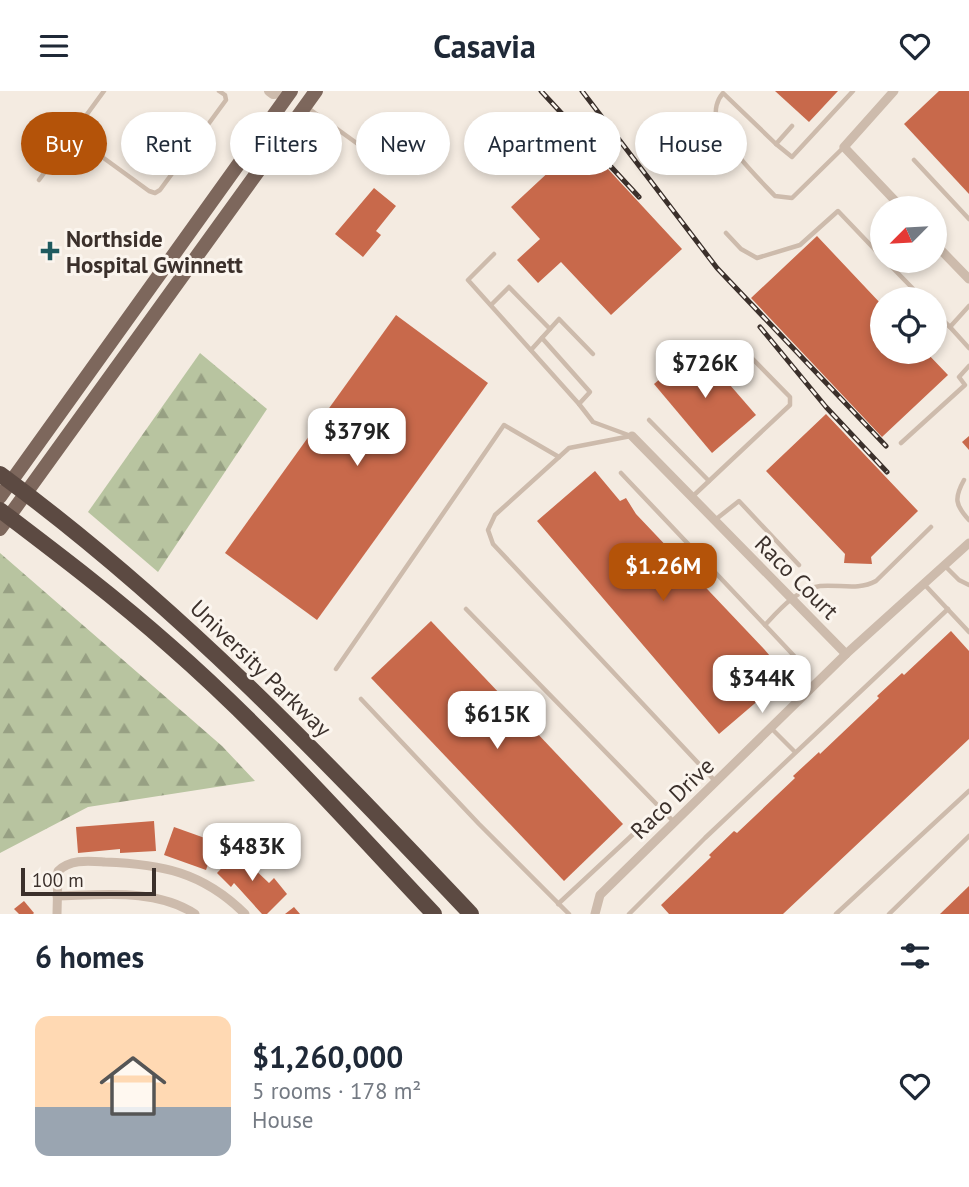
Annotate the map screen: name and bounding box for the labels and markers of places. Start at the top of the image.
place label: Northside Hospital Gwinnett [66,224,243,279]
marker: Northside Hospital Gwinnett [40,241,60,261]
pin: $726K [656,341,754,400]
pin: $379K [308,409,406,468]
pin: $1.26M [606,543,720,603]
pin: $344K [713,655,811,715]
pin: $615K [448,691,546,751]
pin: $483K [203,823,301,883]

